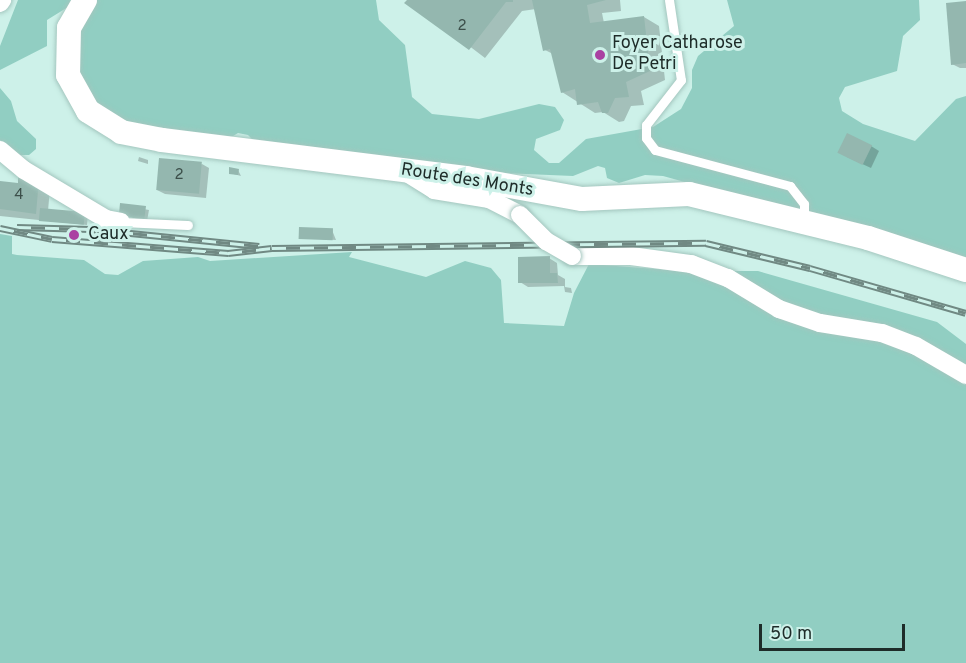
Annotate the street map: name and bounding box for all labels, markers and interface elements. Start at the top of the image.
house number: 2 [457,18,467,36]
place label: Foyer Catharose De Petri [612,34,743,76]
marker: Foyer Catharose De Petri [593,48,607,62]
street label: Route des Monts [399,160,535,202]
house number: 2 [174,167,184,185]
house number: 4 [14,187,24,205]
place label: Caux [88,224,129,246]
marker: Caux [65,226,83,244]
scale bar [762,612,908,650]
text: 50 m [770,623,812,646]

